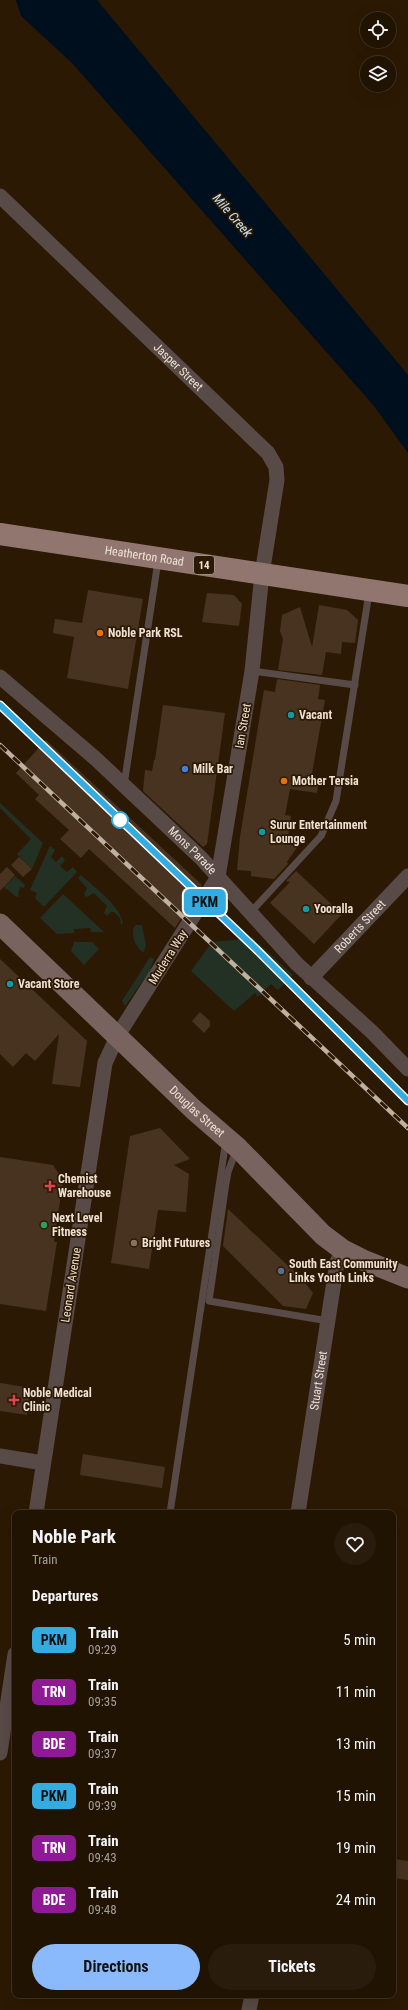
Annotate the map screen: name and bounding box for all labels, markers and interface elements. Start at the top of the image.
map controls [360,12,396,92]
button: locate [360,12,396,48]
button: layers [360,56,396,92]
water label: Mile Creek [210,191,256,240]
street label: Jasper Street [151,340,206,394]
street label: Heatherton Road [104,543,185,569]
road number: 14 [194,556,214,574]
place label: Noble Park RSL [108,626,183,640]
marker: Noble Park RSL [95,628,105,638]
street label: Ian Street [232,702,254,750]
place label: Vacant [299,708,332,722]
marker: Vacant [286,710,296,720]
place label: Milk Bar [193,762,233,776]
marker: Milk Bar [180,764,190,774]
place label: Mother Tersia [292,774,359,788]
marker: Mother Tersia [279,776,289,786]
unlabelled marker [111,811,129,829]
place label: Surur Entertainment Lounge [270,818,367,846]
street label: Mons Parade [165,824,220,877]
marker: Surur Entertainment Lounge [257,827,267,837]
line badge: PKM [182,889,228,915]
text: PKM [192,894,218,910]
street label: Roberts Street [331,897,389,956]
place label: Yooralla [314,902,354,916]
marker: Yooralla [301,904,311,914]
street label: Muderra Way [146,927,190,987]
place label: Vacant Store [18,977,80,991]
marker: Vacant Store [5,979,15,989]
street label: Douglas Street [166,1083,228,1140]
place label: Chemist Warehouse [58,1172,111,1200]
marker: Chemist Warehouse [45,1181,55,1191]
place label: Next Level Fitness [52,1211,102,1239]
marker: Next Level Fitness [39,1220,49,1230]
place label: Bright Futures [142,1236,211,1250]
marker: Bright Futures [129,1238,139,1248]
street label: Leonard Avenue [58,1246,84,1323]
place label: South East Community Links Youth Links [289,1257,398,1285]
marker: South East Community Links Youth Links [276,1266,286,1276]
street label: Stuart Street [307,1350,330,1411]
place label: Noble Medical Clinic [23,1386,92,1414]
marker: Noble Medical Clinic [8,1394,20,1406]
button: heart [334,1523,376,1565]
text: Noble Park [32,1525,116,1548]
text: Train [32,1552,58,1567]
text: Departures [32,1587,98,1605]
text: Train [88,1624,119,1642]
text: 5 min [343,1631,376,1649]
text: PKM [41,1632,67,1648]
text: 09:29 [88,1642,117,1657]
text: Train [88,1676,119,1694]
text: 11 min [336,1683,376,1701]
text: TRN [42,1684,66,1700]
text: 09:35 [88,1694,117,1709]
text: Train [88,1728,119,1746]
text: 13 min [336,1735,376,1753]
text: BDE [43,1736,65,1752]
text: 09:37 [88,1746,117,1761]
text: Train [88,1780,119,1798]
text: 15 min [336,1787,376,1805]
text: PKM [41,1788,67,1804]
text: 09:39 [88,1798,117,1813]
text: Train [88,1832,119,1850]
text: 19 min [336,1839,376,1857]
text: TRN [42,1840,66,1856]
text: 09:43 [88,1850,117,1865]
text: Train [88,1884,119,1902]
text: 24 min [336,1891,376,1909]
text: BDE [43,1892,65,1908]
text: 09:48 [88,1902,117,1917]
button: Directions [32,1944,200,1990]
button: Tickets [208,1944,376,1990]

